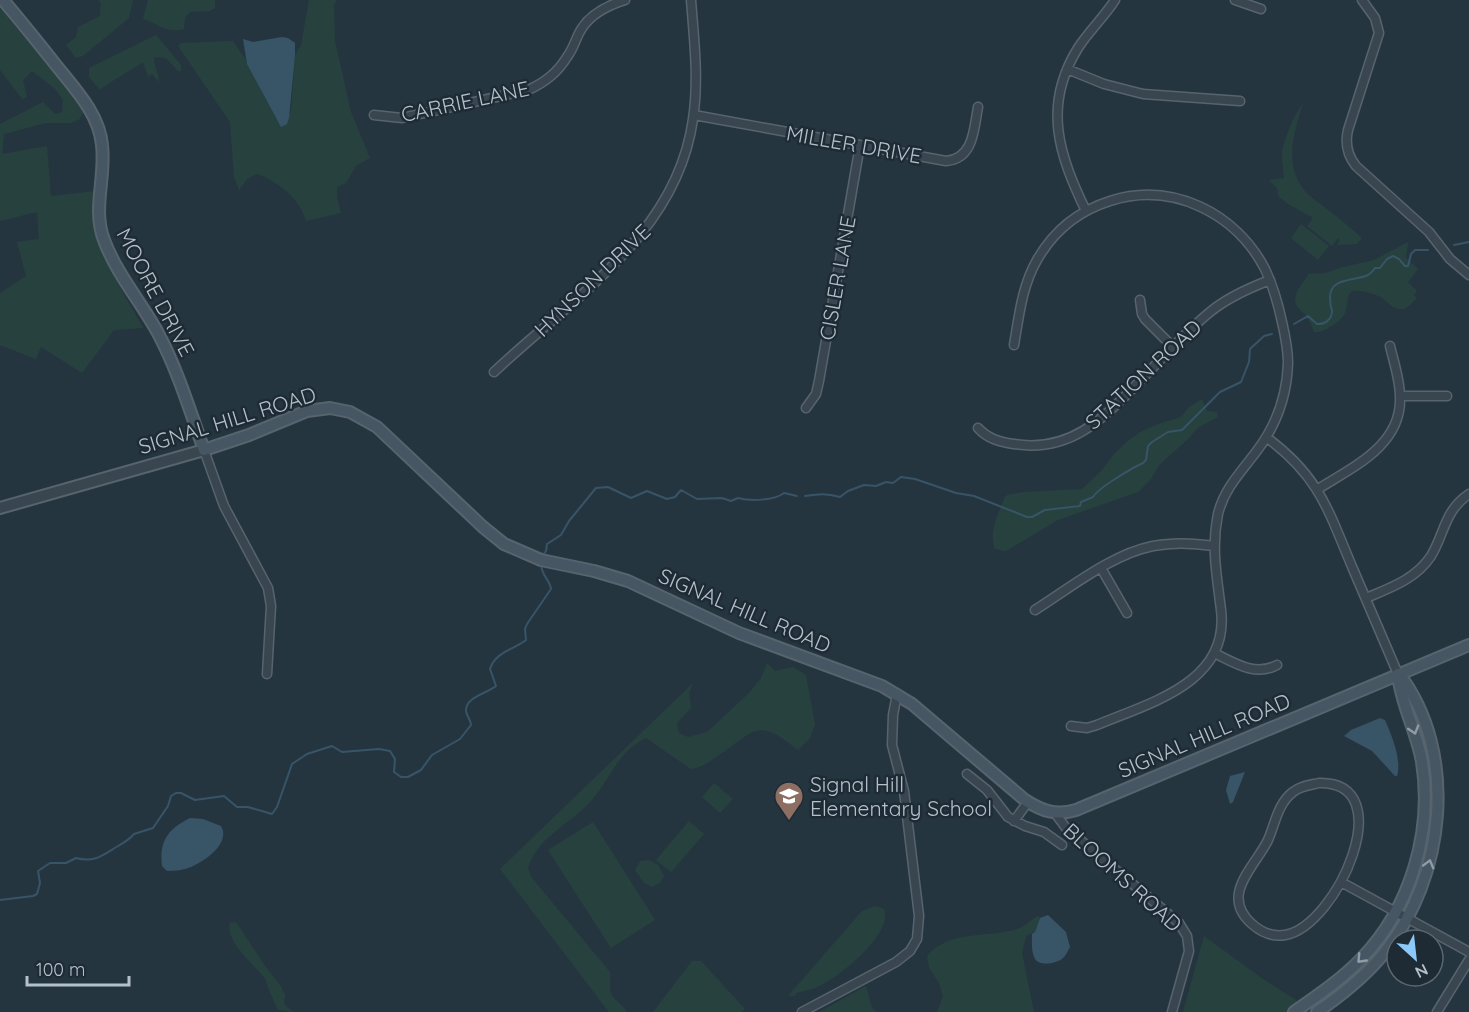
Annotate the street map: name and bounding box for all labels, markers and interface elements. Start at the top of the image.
street label: CARRIE LANE [399,75,531,127]
street label: MILLER DRIVE [784,119,924,169]
street label: CISLER LANE [813,214,861,342]
street label: HYNSON DRIVE [529,218,655,342]
street label: MOORE DRIVE [111,223,201,361]
street label: STATION ROAD [1079,313,1207,435]
street label: SIGNAL HILL ROAD [135,381,319,459]
street label: SIGNAL HILL ROAD [655,562,835,658]
street label: SIGNAL HILL ROAD [1114,687,1294,783]
one-way arrow [1407,724,1419,735]
place label: Signal Hill Elementary School [810,771,992,821]
school or university icon: Signal Hill Elementary School [773,780,805,822]
street label: BLOOMS ROAD [1058,817,1188,937]
one-way arrow [1421,859,1434,869]
north arrow [1385,928,1445,988]
scale bar [27,949,129,987]
one-way arrow [1357,953,1368,963]
text: 100 m [36,958,85,981]
text: N [1412,960,1432,983]

